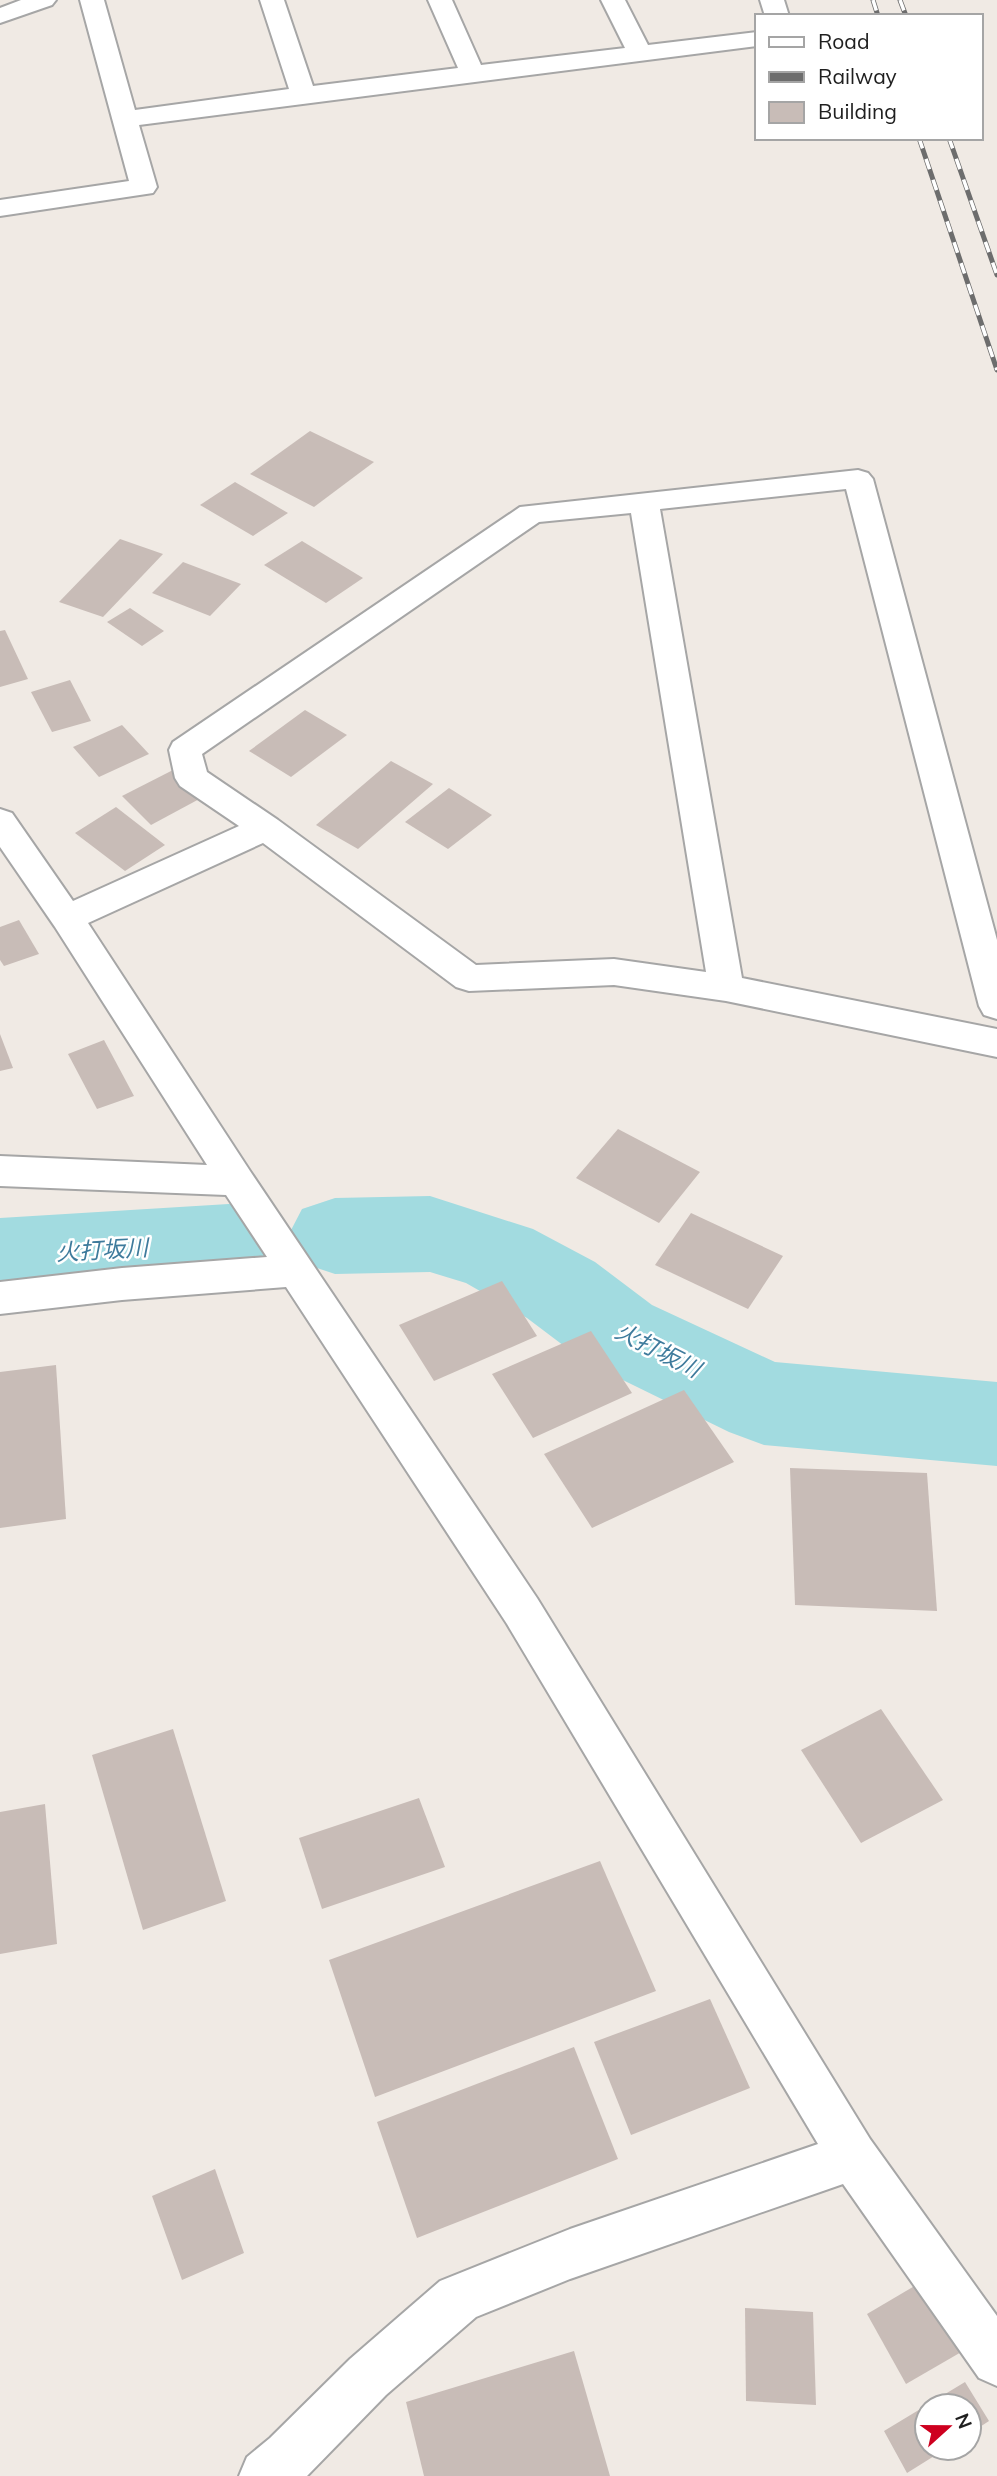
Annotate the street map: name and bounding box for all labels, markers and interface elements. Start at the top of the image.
legend [755,14,983,140]
text: Road [818,28,869,54]
text: Railway [818,63,897,89]
text: Building [818,98,897,124]
water label: 火打坂川 [55,1232,152,1266]
water label: 火打坂川 [611,1316,708,1385]
north arrow [913,2392,983,2462]
text: N [950,2410,978,2432]

